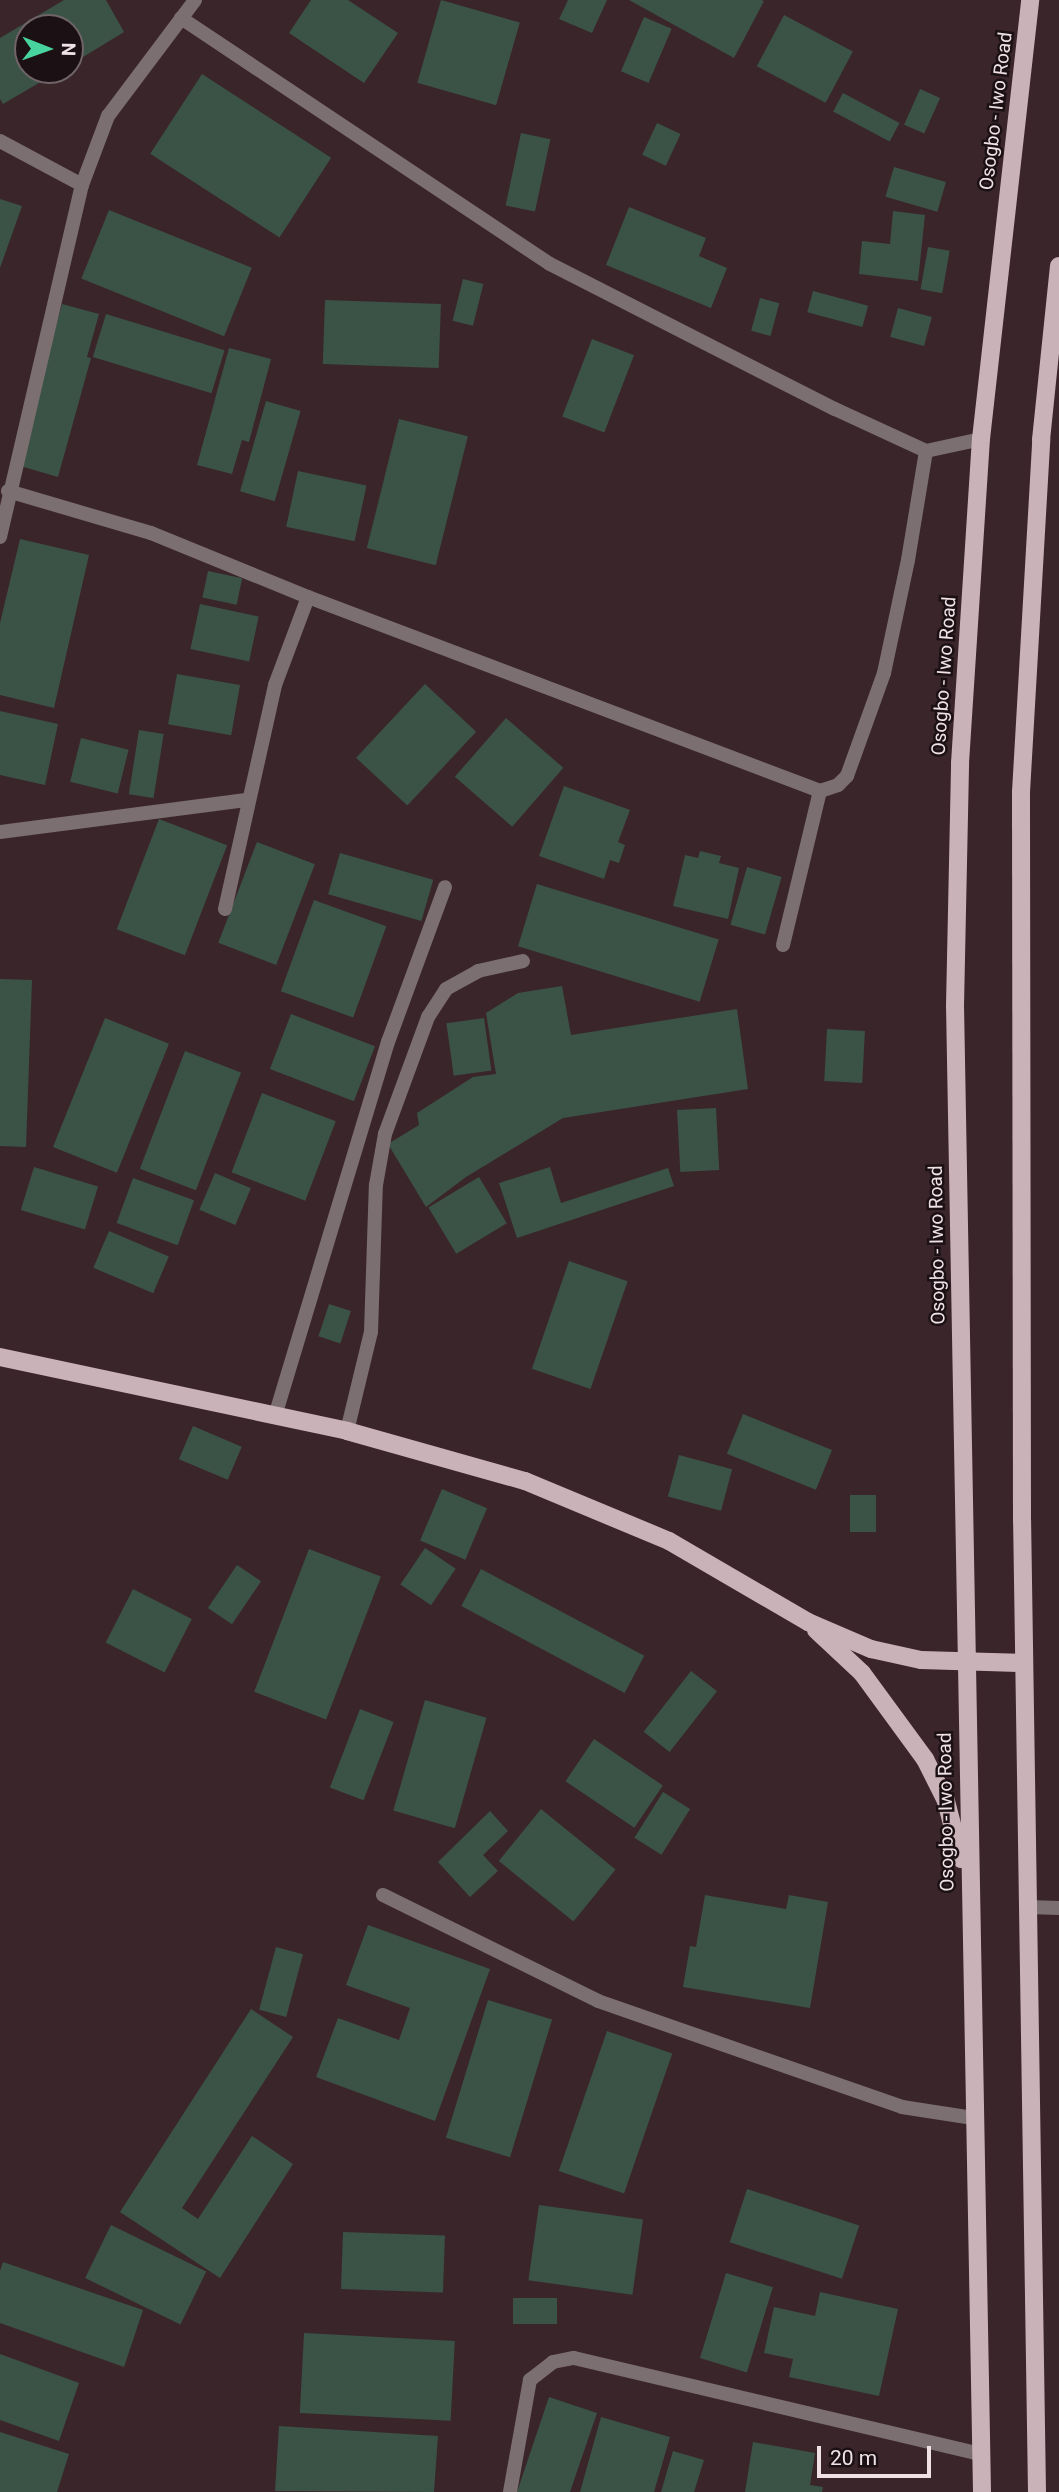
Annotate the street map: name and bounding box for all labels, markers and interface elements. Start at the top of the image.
north arrow [14,14,84,84]
street label: Osogbo - Iwo Road [975,31,1017,191]
text: N [57,42,80,56]
street label: Osogbo - Iwo Road [927,596,961,756]
street label: Osogbo - Iwo Road [924,1165,950,1325]
street label: Osogbo - Iwo Road [933,1732,959,1892]
scale bar [821,2432,935,2476]
text: 20 m [830,2446,877,2470]

